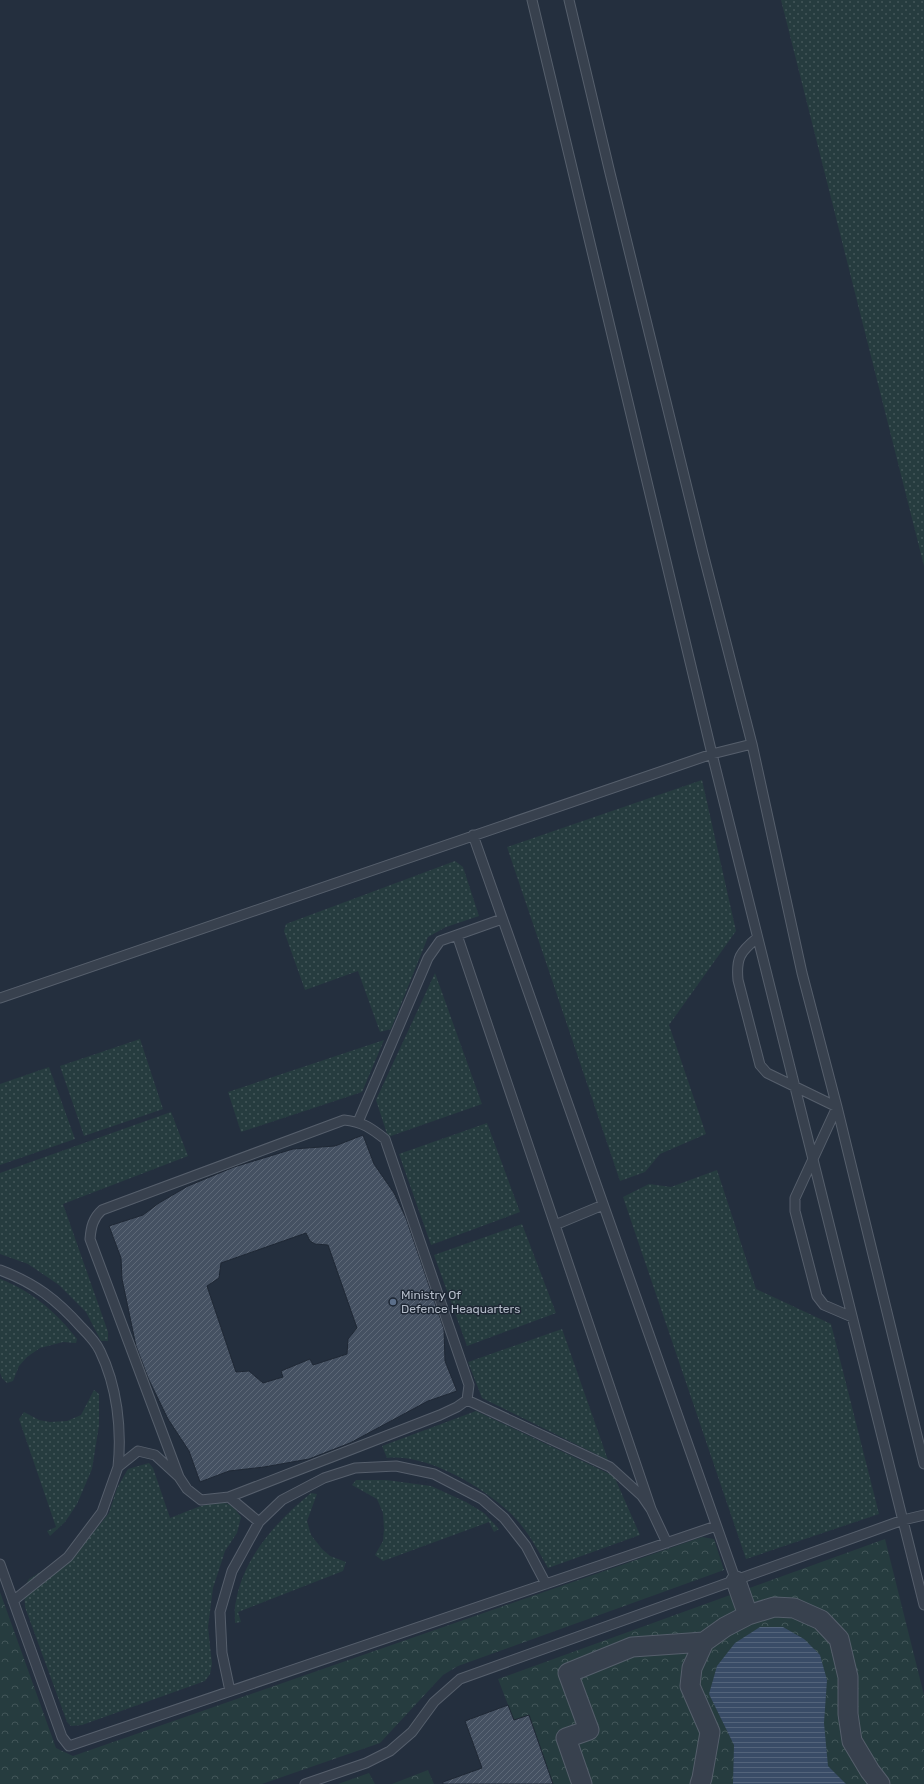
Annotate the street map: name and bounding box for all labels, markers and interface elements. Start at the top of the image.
place label: Ministry Of Defence Heaquarters [401,1288,520,1316]
marker: Ministry Of Defence Heaquarters [388,1297,398,1307]

